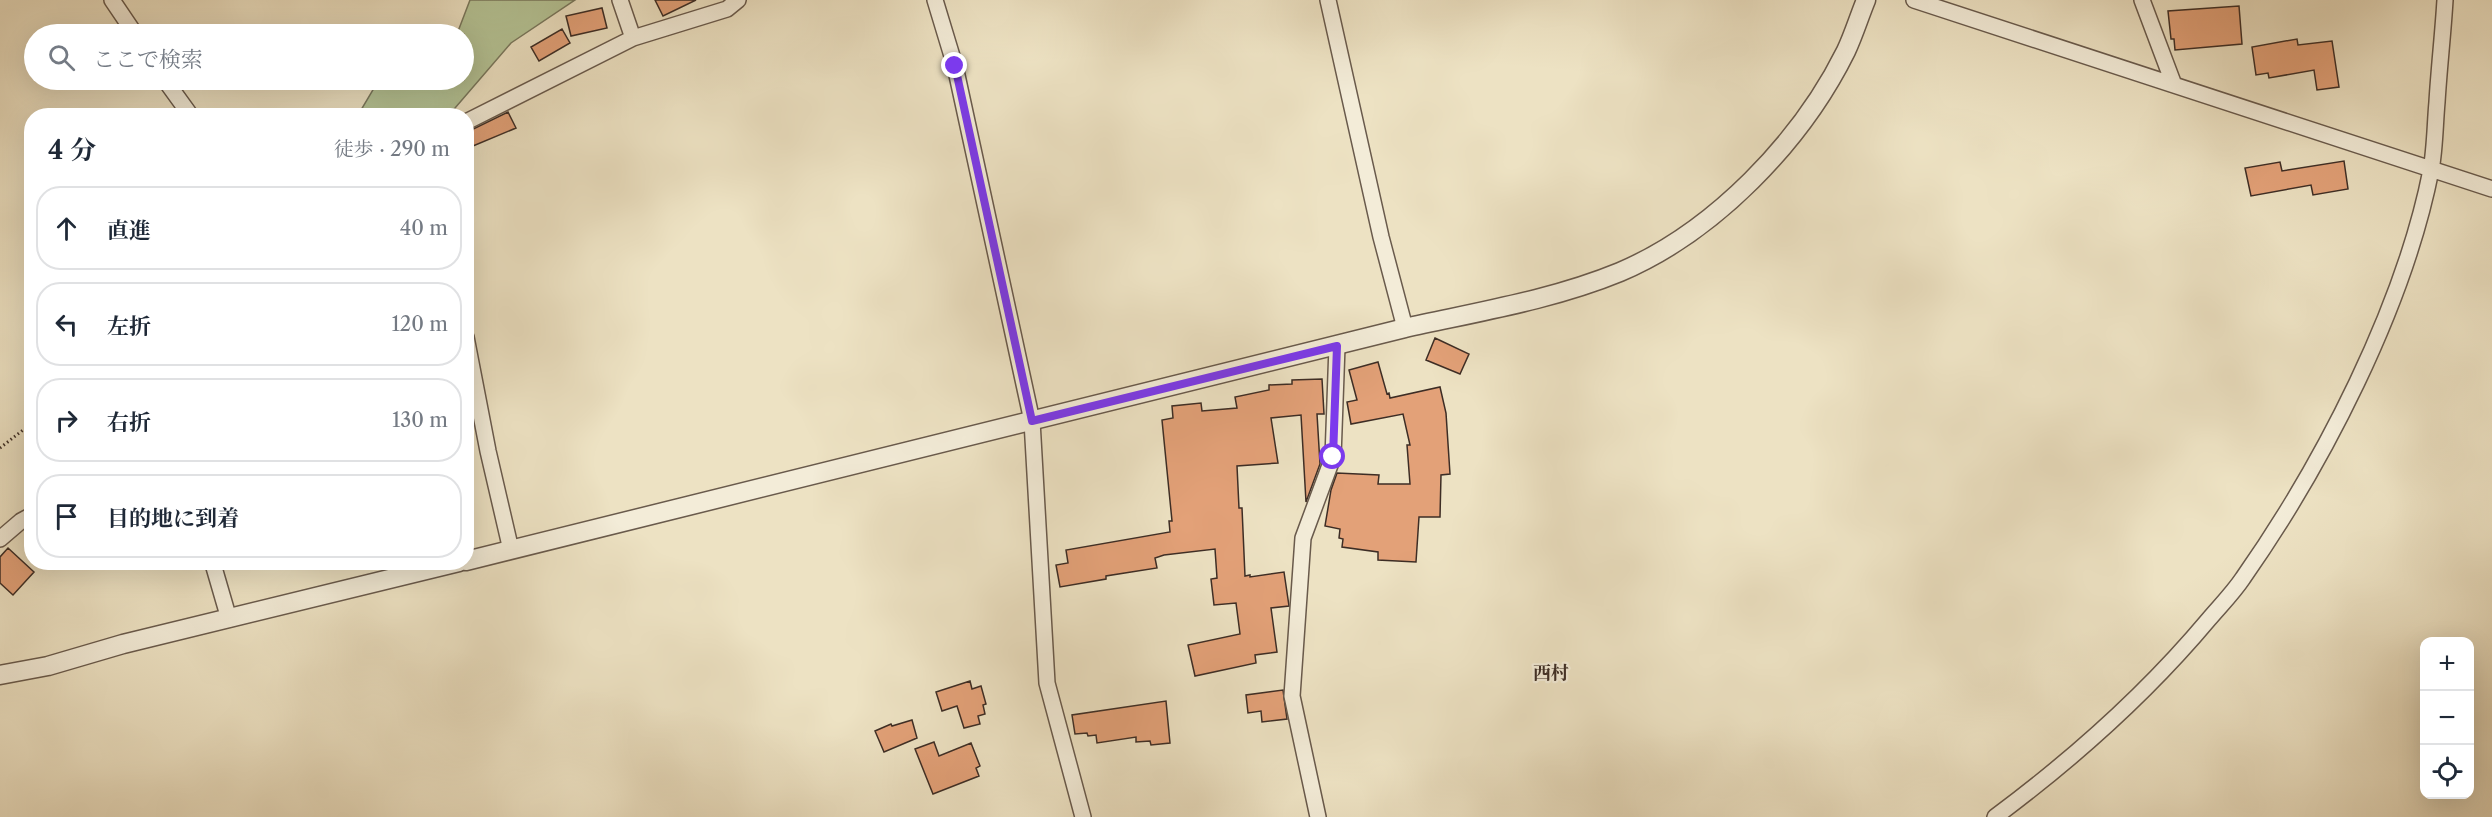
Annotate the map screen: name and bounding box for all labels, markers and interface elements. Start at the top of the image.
search box [24,24,474,90]
icon: search [45,41,78,74]
text: ここで検索 [93,46,203,73]
route end [941,52,967,78]
text: 4 分 [48,134,96,166]
text: 徒歩 · 290 m [334,137,450,161]
icon: ahead [50,212,83,245]
text: 40 m [400,216,448,240]
text: 直進 [107,217,151,244]
icon: left [50,308,83,341]
text: 120 m [391,312,448,336]
text: 左折 [107,313,151,340]
icon: right [50,404,83,437]
text: 130 m [392,408,448,432]
text: 右折 [107,409,151,436]
route start [1319,443,1345,469]
icon: arrive [50,500,83,533]
text: 目的地に到着 [107,505,239,532]
map controls [2420,637,2474,799]
button: + [2420,637,2474,691]
district label: 西村 [1533,662,1569,684]
button: − [2420,691,2474,745]
button: locate [2420,745,2474,799]

